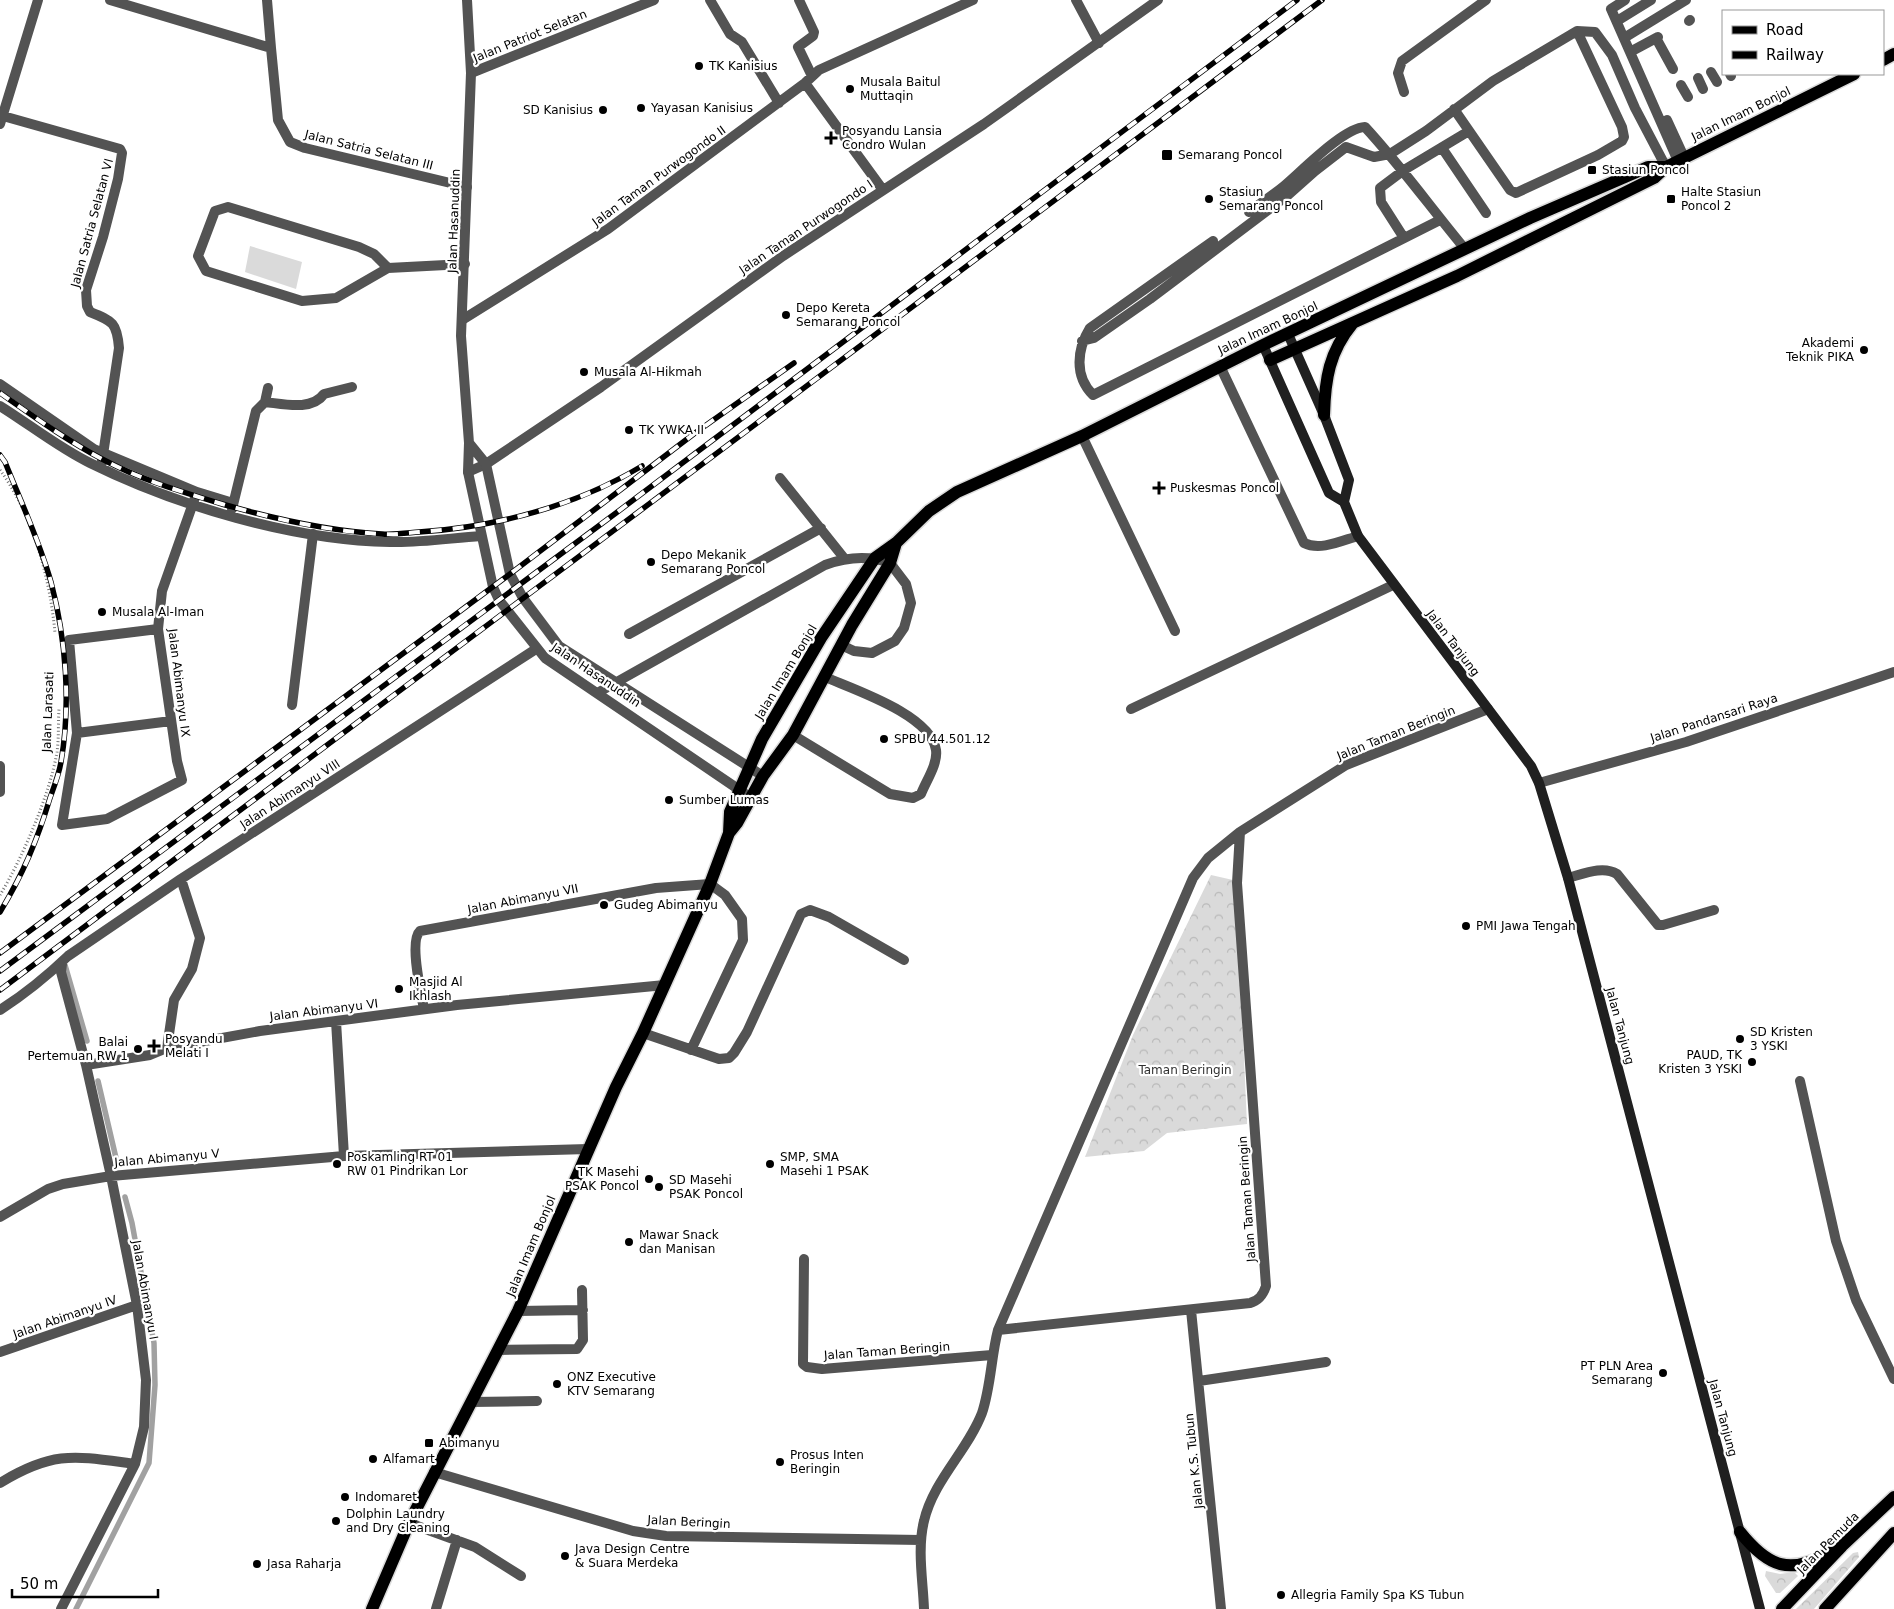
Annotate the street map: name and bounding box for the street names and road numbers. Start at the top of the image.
street label: Jalan Patriot Selatan [470,7,589,66]
street label: Jalan Imam Bonjol [1688,84,1793,144]
street label: Jalan Taman Purwogondo II [589,123,728,230]
street label: Jalan Satria Selatan III [302,127,435,173]
street label: Jalan Satria Selatan VI [68,157,116,290]
street label: Jalan Hasanuddin [445,169,463,274]
street label: Jalan Taman Purwogondo I [736,177,875,277]
street label: Jalan Imam Bonjol [1215,299,1320,358]
street label: Jalan Tanjung [1423,606,1483,679]
street label: Jalan Imam Bonjol [752,622,820,723]
street label: Jalan Abimanyu IX [165,627,193,738]
street label: Jalan Hasanuddin [548,639,643,710]
street label: Jalan Larasati [40,671,56,754]
street label: Jalan Pandansari Raya [1648,691,1779,745]
street label: Jalan Taman Beringin [1334,703,1457,764]
street label: Jalan Abimanyu VIII [237,756,343,832]
street label: Jalan Abimanyu VII [465,881,580,917]
street label: Jalan Tanjung [1603,985,1637,1066]
street label: Jalan Abimanyu VI [268,996,379,1024]
street label: Jalan Taman Beringin [1236,1136,1258,1263]
street label: Jalan Abimanyu V [113,1146,221,1170]
street label: Jalan Imam Bonjol [503,1193,559,1299]
street label: Jalan Abimanyu I [129,1238,161,1341]
street label: Jalan Abimanyu IV [10,1292,120,1342]
street label: Jalan Taman Beringin [823,1340,950,1362]
street label: Jalan Tanjung [1706,1377,1740,1458]
street label: Jalan K.S. Tubun [1182,1413,1206,1510]
street label: Jalan Pemuda [1794,1509,1862,1577]
street label: Jalan Beringin [646,1513,731,1531]

